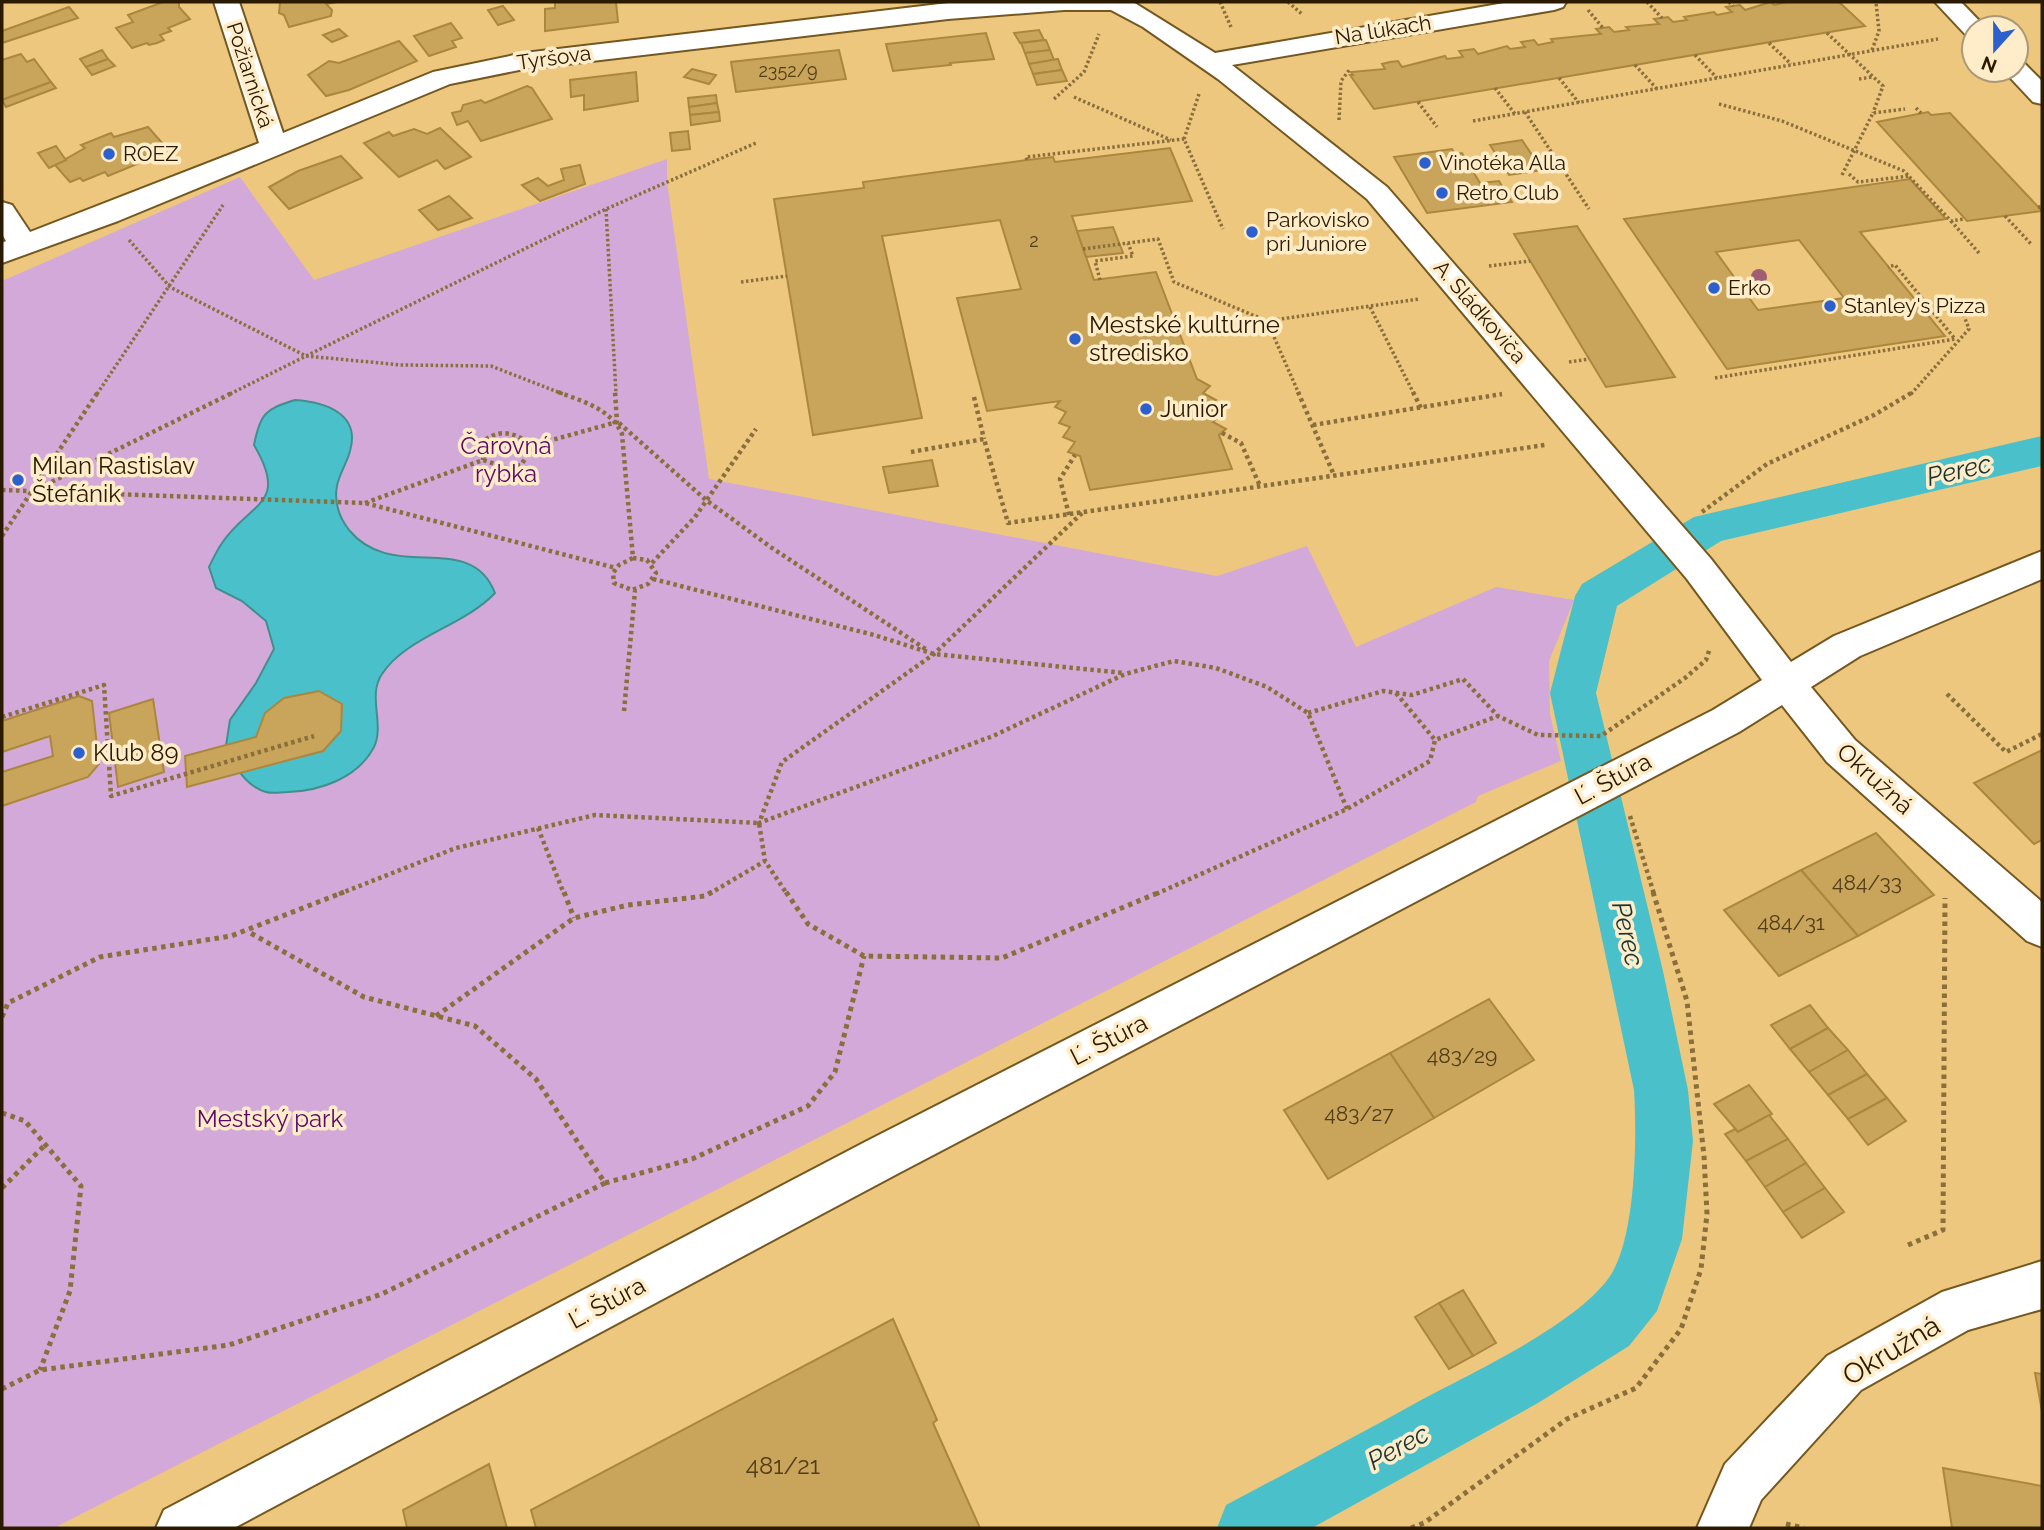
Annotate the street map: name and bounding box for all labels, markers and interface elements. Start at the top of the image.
street label: Na lúkach [1333,10,1433,49]
north arrow [1960,14,2030,84]
street label: Požiarnická [222,19,279,131]
street label: Tyršova [515,40,593,75]
text: N [1978,52,2000,78]
house number: 2352/9 [758,60,818,81]
place label: ROEZ [123,141,178,166]
marker: ROEZ [101,146,117,162]
place label: Vinotéka Alla [1439,150,1566,175]
marker: Vinotéka Alla [1417,155,1433,171]
place label: Retro Club [1456,180,1559,205]
marker: Retro Club [1434,185,1450,201]
place label: Parkovisko pri Juniore [1266,207,1369,256]
marker: Parkovisko pri Juniore [1244,224,1260,240]
house number: 2 [1029,230,1039,251]
street label: A. Sládkoviča [1429,255,1532,368]
place label: Erko [1728,275,1771,300]
marker: Erko [1706,280,1722,296]
place label: Stanley's Pizza [1844,293,1986,318]
marker: Stanley's Pizza [1822,298,1838,314]
place label: Mestské kultúrne stredisko [1089,310,1280,367]
marker: Mestské kultúrne stredisko [1067,331,1083,347]
place label: Junior [1160,394,1228,423]
marker: Junior [1138,401,1154,417]
park label: Čarovná rybka [460,431,552,488]
water label: Perec [1924,448,1995,492]
place label: Milan Rastislav Štefánik [32,451,195,508]
marker: Milan Rastislav Štefánik [10,472,26,488]
street label: Okružná [1831,737,1919,820]
place label: Klub 89 [93,738,178,767]
marker: Klub 89 [71,745,87,761]
street label: Ľ. Štúra [1569,745,1656,811]
house number: 484/33 [1832,870,1902,895]
water label: Perec [1606,899,1650,970]
house number: 484/31 [1757,910,1825,935]
street label: Ľ. Štúra [1065,1007,1152,1071]
house number: 483/29 [1427,1043,1497,1068]
house number: 483/27 [1324,1101,1395,1126]
park label: Mestský park [197,1104,343,1133]
street label: Ľ. Štúra [563,1269,650,1335]
street label: Okružná [1837,1309,1946,1392]
water label: Perec [1362,1418,1434,1476]
house number: 481/21 [746,1451,820,1480]

